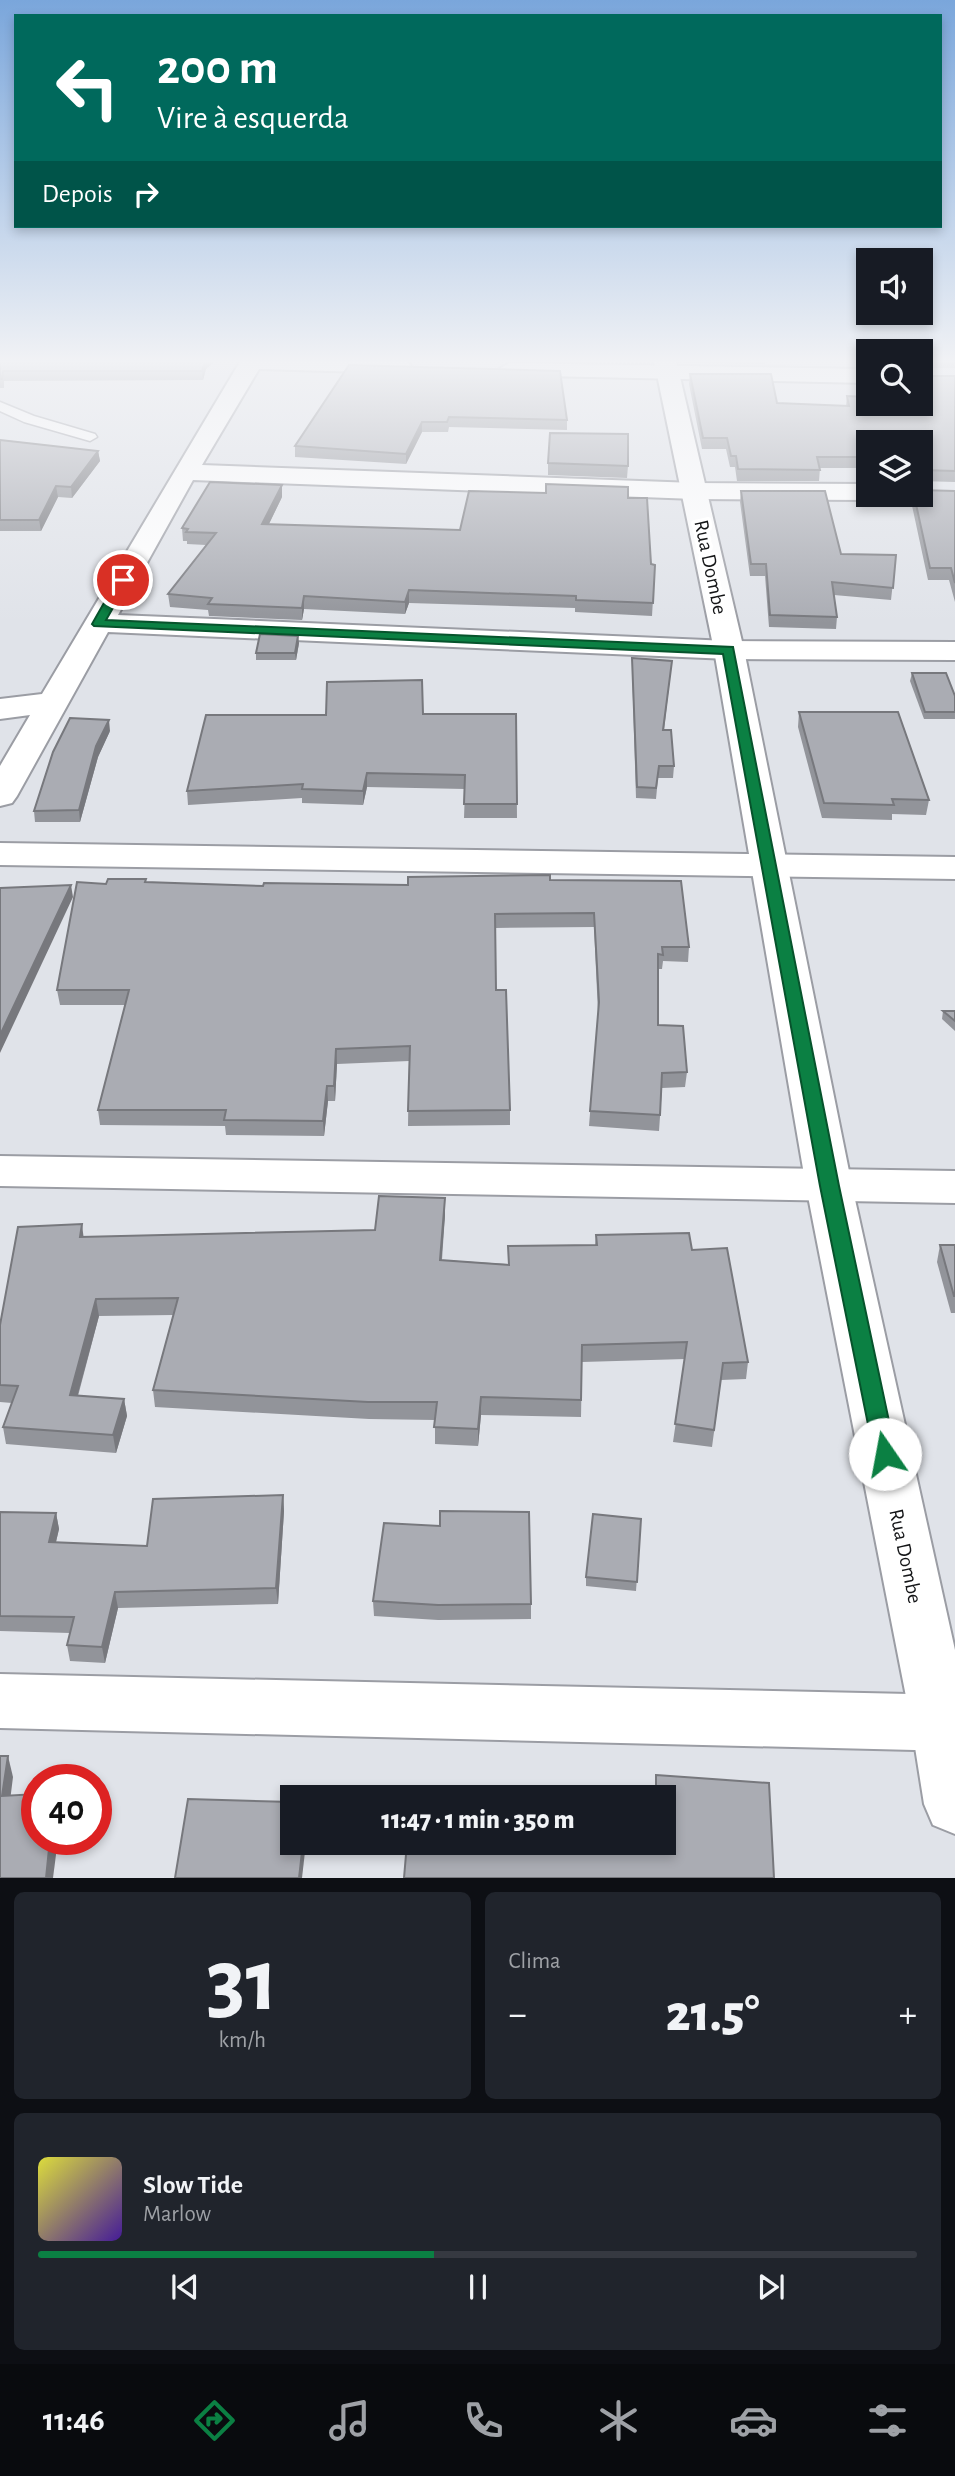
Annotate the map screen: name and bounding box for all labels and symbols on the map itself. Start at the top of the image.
street label: Rua Dombe [690,518,731,616]
pin [93,550,153,610]
position arrow [848,1417,922,1491]
street label: Rua Dombe [885,1507,926,1605]
speed limit sign: 40 [21,1764,112,1855]

